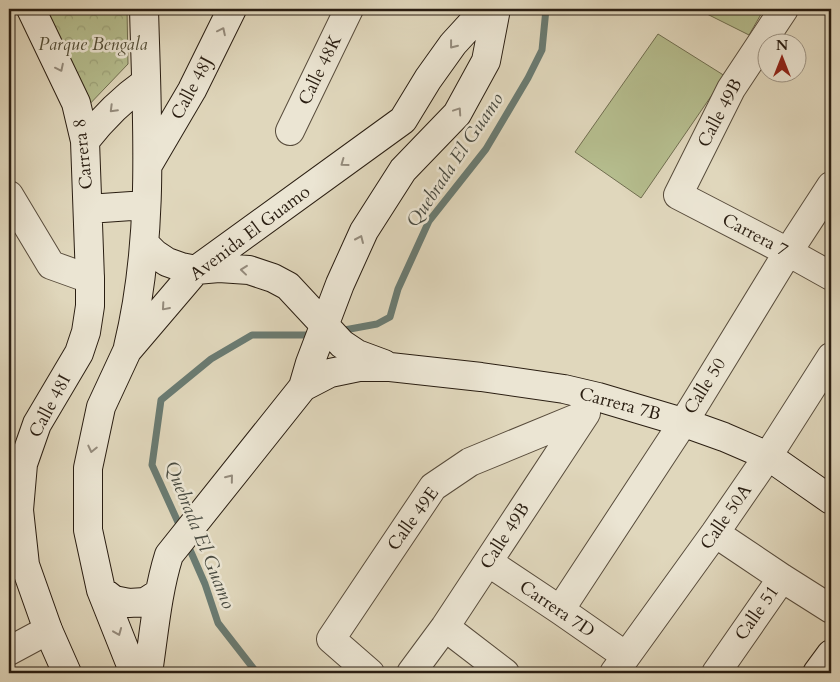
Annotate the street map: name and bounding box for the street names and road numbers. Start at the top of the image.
street label: Calle 48K [292,30,348,109]
street label: Calle 48J [165,52,219,124]
street label: Calle 49B [692,74,748,152]
street label: Carrera 8 [67,117,99,191]
street label: Avenida El Guamo [185,179,316,287]
street label: Carrera 7 [718,207,792,263]
street label: Calle 50 [678,353,732,419]
street label: Calle 48I [23,370,77,442]
street label: Carrera 7B [576,381,664,427]
street label: Calle 50A [694,479,758,555]
street label: Calle 49E [381,482,445,556]
street label: Calle 49B [474,498,536,574]
street label: Carrera 7D [514,575,600,643]
street label: Calle 51 [729,580,785,646]

